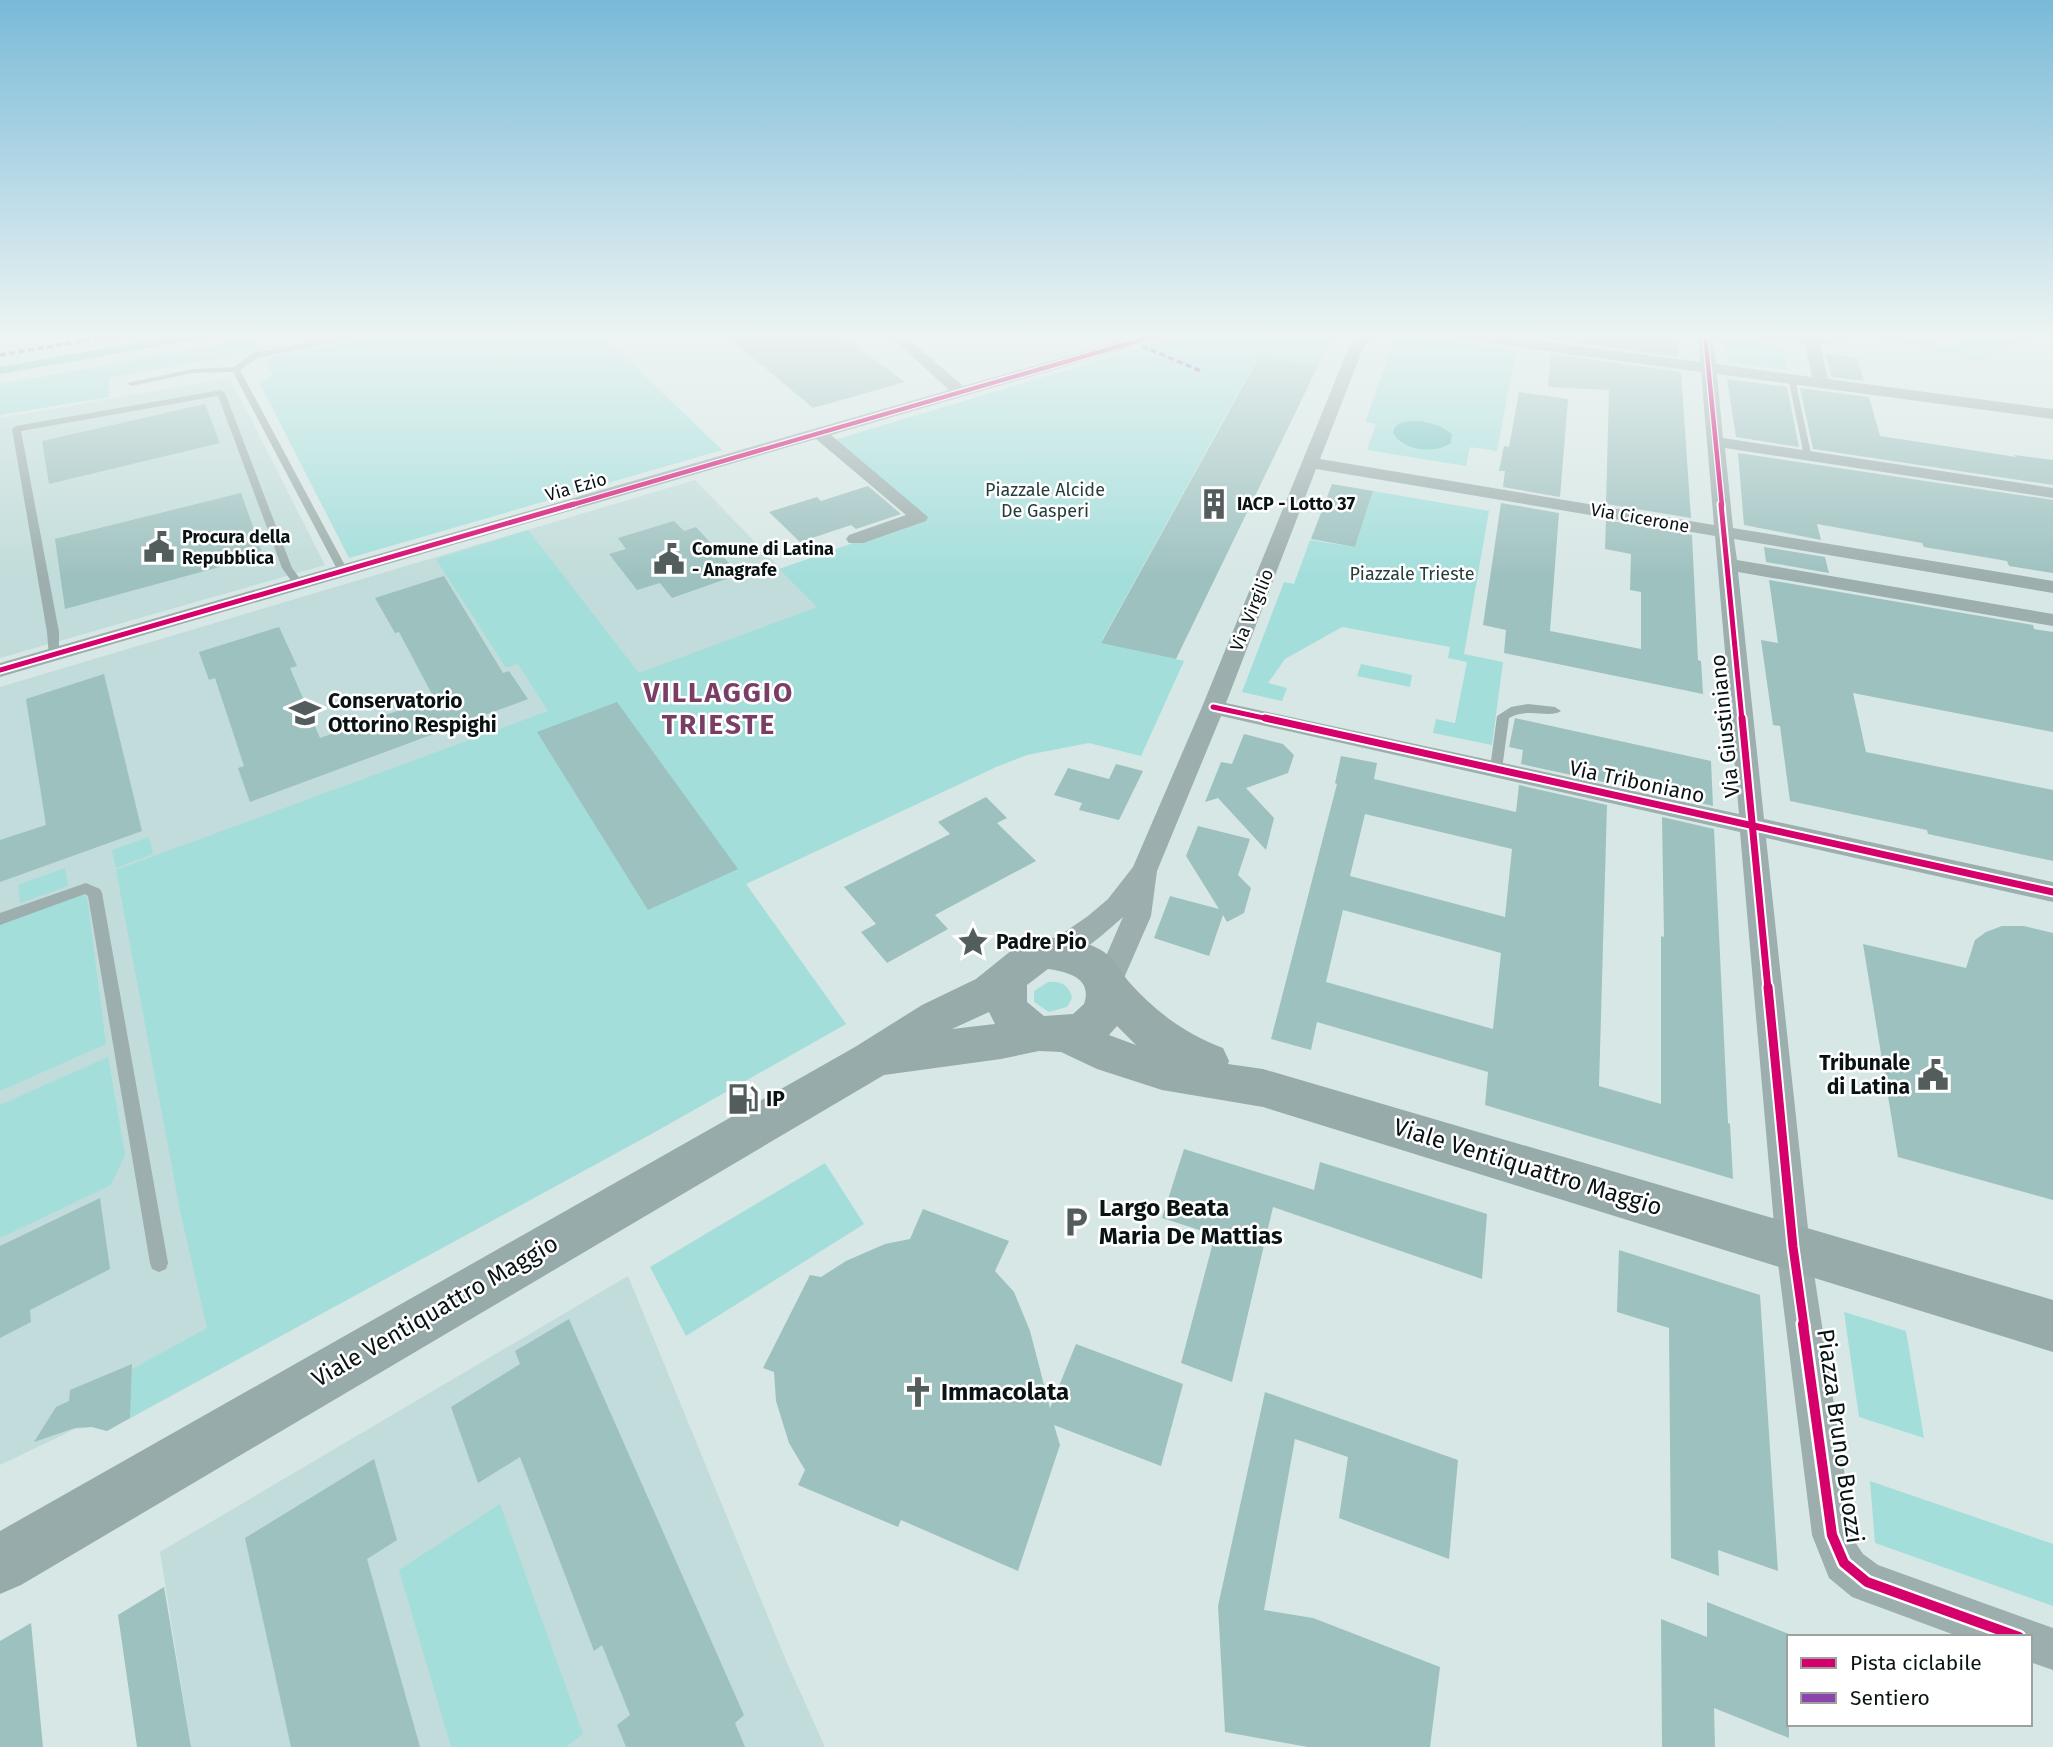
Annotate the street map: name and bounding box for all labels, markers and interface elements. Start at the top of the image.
street label: Via Ezio [543,468,609,506]
park label: Piazzale Alcide De Gasperi [985,479,1105,522]
building icon: IACP - Lotto 37 [1197,487,1231,521]
place label: IACP - Lotto 37 [1237,493,1356,515]
street label: Via Cicerone [1589,498,1691,538]
place label: Procura della Repubblica [182,526,290,569]
public building icon: Procura della Repubblica [142,530,176,564]
place label: Comune di Latina - Anagrafe [692,538,834,581]
public building icon: Comune di Latina - Anagrafe [652,542,686,576]
park label: Piazzale Trieste [1349,563,1475,585]
street label: Via Virgilio [1226,566,1278,654]
street label: Via Giustiniano [1705,653,1745,799]
district label: VILLAGGIO TRIESTE [643,676,794,741]
place label: Conservatorio Ottorino Respighi [328,688,497,738]
school or university icon: Conservatorio Ottorino Respighi [288,696,322,730]
street label: Via Triboniano [1567,755,1707,809]
place icon: Padre Pio [956,925,990,959]
place label: Padre Pio [996,929,1087,955]
place label: Tribunale di Latina [1819,1050,1910,1100]
public building icon: Tribunale di Latina [1916,1058,1950,1092]
fuel station icon: IP [726,1082,760,1116]
place label: IP [766,1086,785,1112]
street label: Viale Ventiquattro Maggio [1390,1113,1666,1221]
place label: Largo Beata Maria De Mattias [1099,1194,1283,1250]
parking icon: Largo Beata Maria De Mattias [1059,1205,1093,1239]
street label: Viale Ventiquattro Maggio [307,1229,563,1393]
street label: Piazza Bruno Buozzi [1811,1327,1869,1545]
church icon: Immacolata [901,1375,935,1409]
place label: Immacolata [941,1378,1069,1406]
legend [1787,1635,2032,1726]
text: Pista ciclabile [1850,1650,1982,1676]
text: Sentiero [1850,1685,1930,1711]

